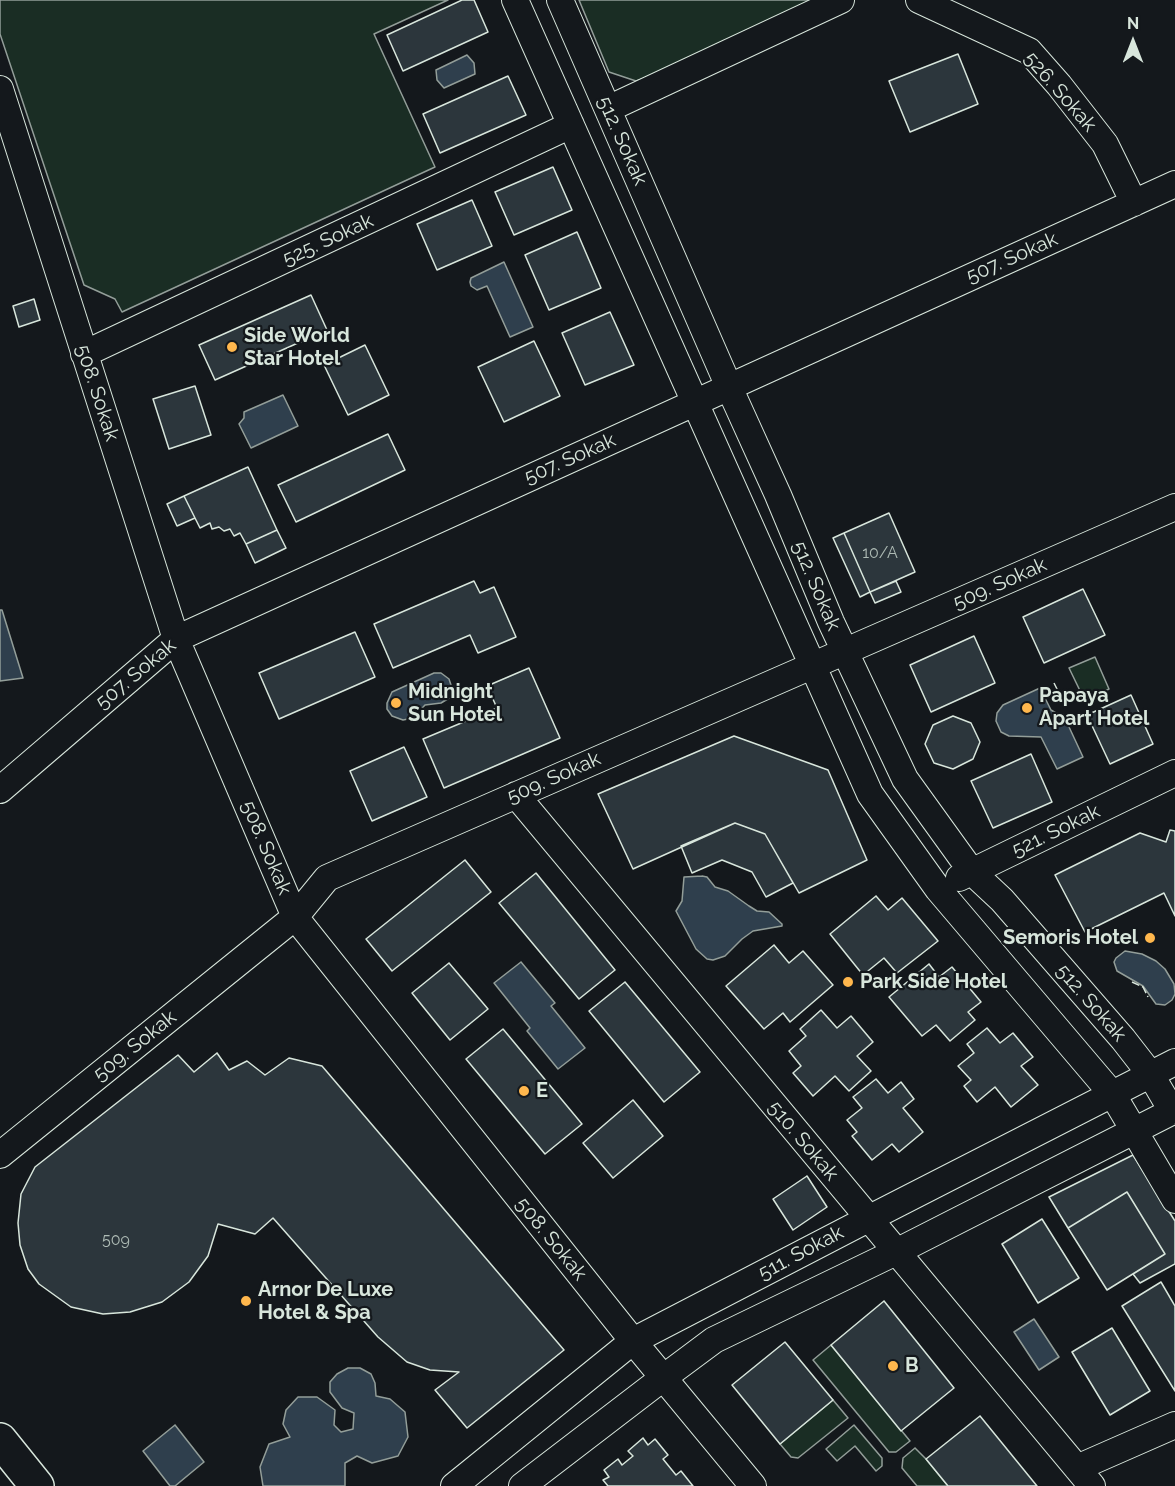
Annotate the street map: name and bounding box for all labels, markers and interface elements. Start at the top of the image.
north arrow [1103,12,1163,72]
text: N [1127,14,1139,33]
street label: 526. Sokak [1019,47,1101,137]
street label: 512. Sokak [592,93,652,189]
street label: 525. Sokak [279,209,377,271]
street label: 507. Sokak [963,227,1061,289]
place label: Side World Star Hotel [244,324,350,371]
marker: Side World Star Hotel [225,340,239,354]
street label: 508. Sokak [70,342,124,444]
street label: 507. Sokak [521,428,619,490]
street label: 512. Sokak [786,538,846,634]
house number: 10/A [862,543,898,563]
street label: 509. Sokak [950,553,1050,615]
street label: 507. Sokak [91,634,181,714]
place label: Midnight Sun Hotel [408,680,502,727]
place label: Papaya Apart Hotel [1039,684,1149,731]
marker: Midnight Sun Hotel [389,696,403,710]
marker: Papaya Apart Hotel [1020,701,1034,715]
street label: 509. Sokak [504,747,604,809]
street label: 508. Sokak [235,797,297,899]
street label: 521. Sokak [1008,799,1104,863]
place label: Semoris Hotel [1003,926,1138,950]
marker: Semoris Hotel [1143,931,1157,945]
street label: 512. Sokak [1051,959,1131,1047]
place label: Park Side Hotel [860,970,1007,994]
marker: Park Side Hotel [841,975,855,989]
street label: 509. Sokak [89,1005,181,1087]
place label: E [536,1079,548,1103]
marker: E [517,1084,531,1098]
street label: 510. Sokak [763,1096,843,1186]
street label: 508. Sokak [510,1193,592,1285]
street label: 511. Sokak [754,1221,848,1285]
house number: 509 [102,1230,130,1250]
place label: Arnor De Luxe Hotel & Spa [258,1278,393,1325]
marker: Arnor De Luxe Hotel & Spa [239,1294,253,1308]
place label: B [905,1354,919,1378]
marker: B [886,1359,900,1373]

